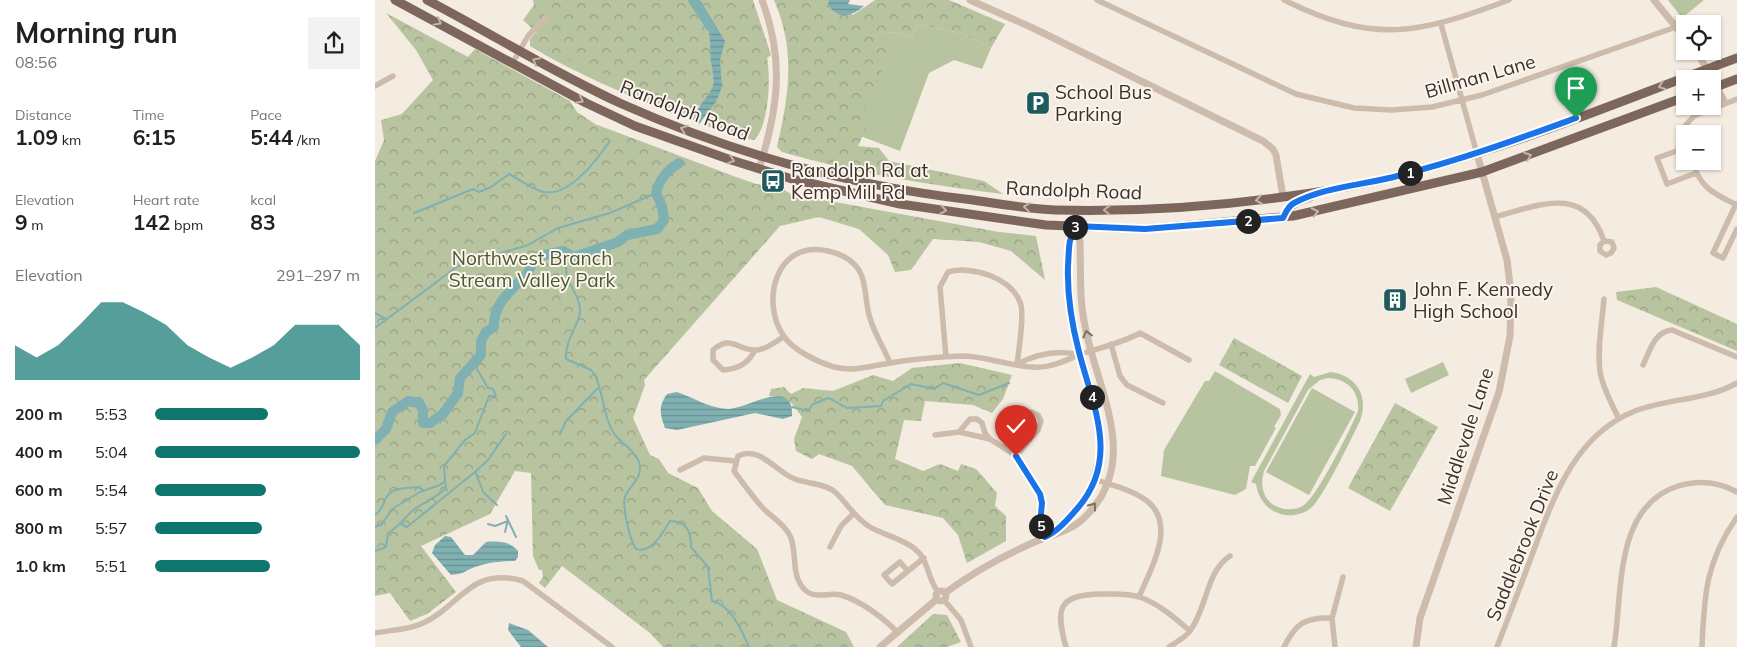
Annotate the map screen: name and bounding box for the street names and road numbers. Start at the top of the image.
street label: Billman Lane [1422,49,1538,103]
street label: Randolph Road [617,74,753,146]
street label: Randolph Road [1005,176,1143,204]
street label: Middlevale Lane [1432,364,1498,508]
street label: Saddlebrook Drive [1481,466,1563,624]

